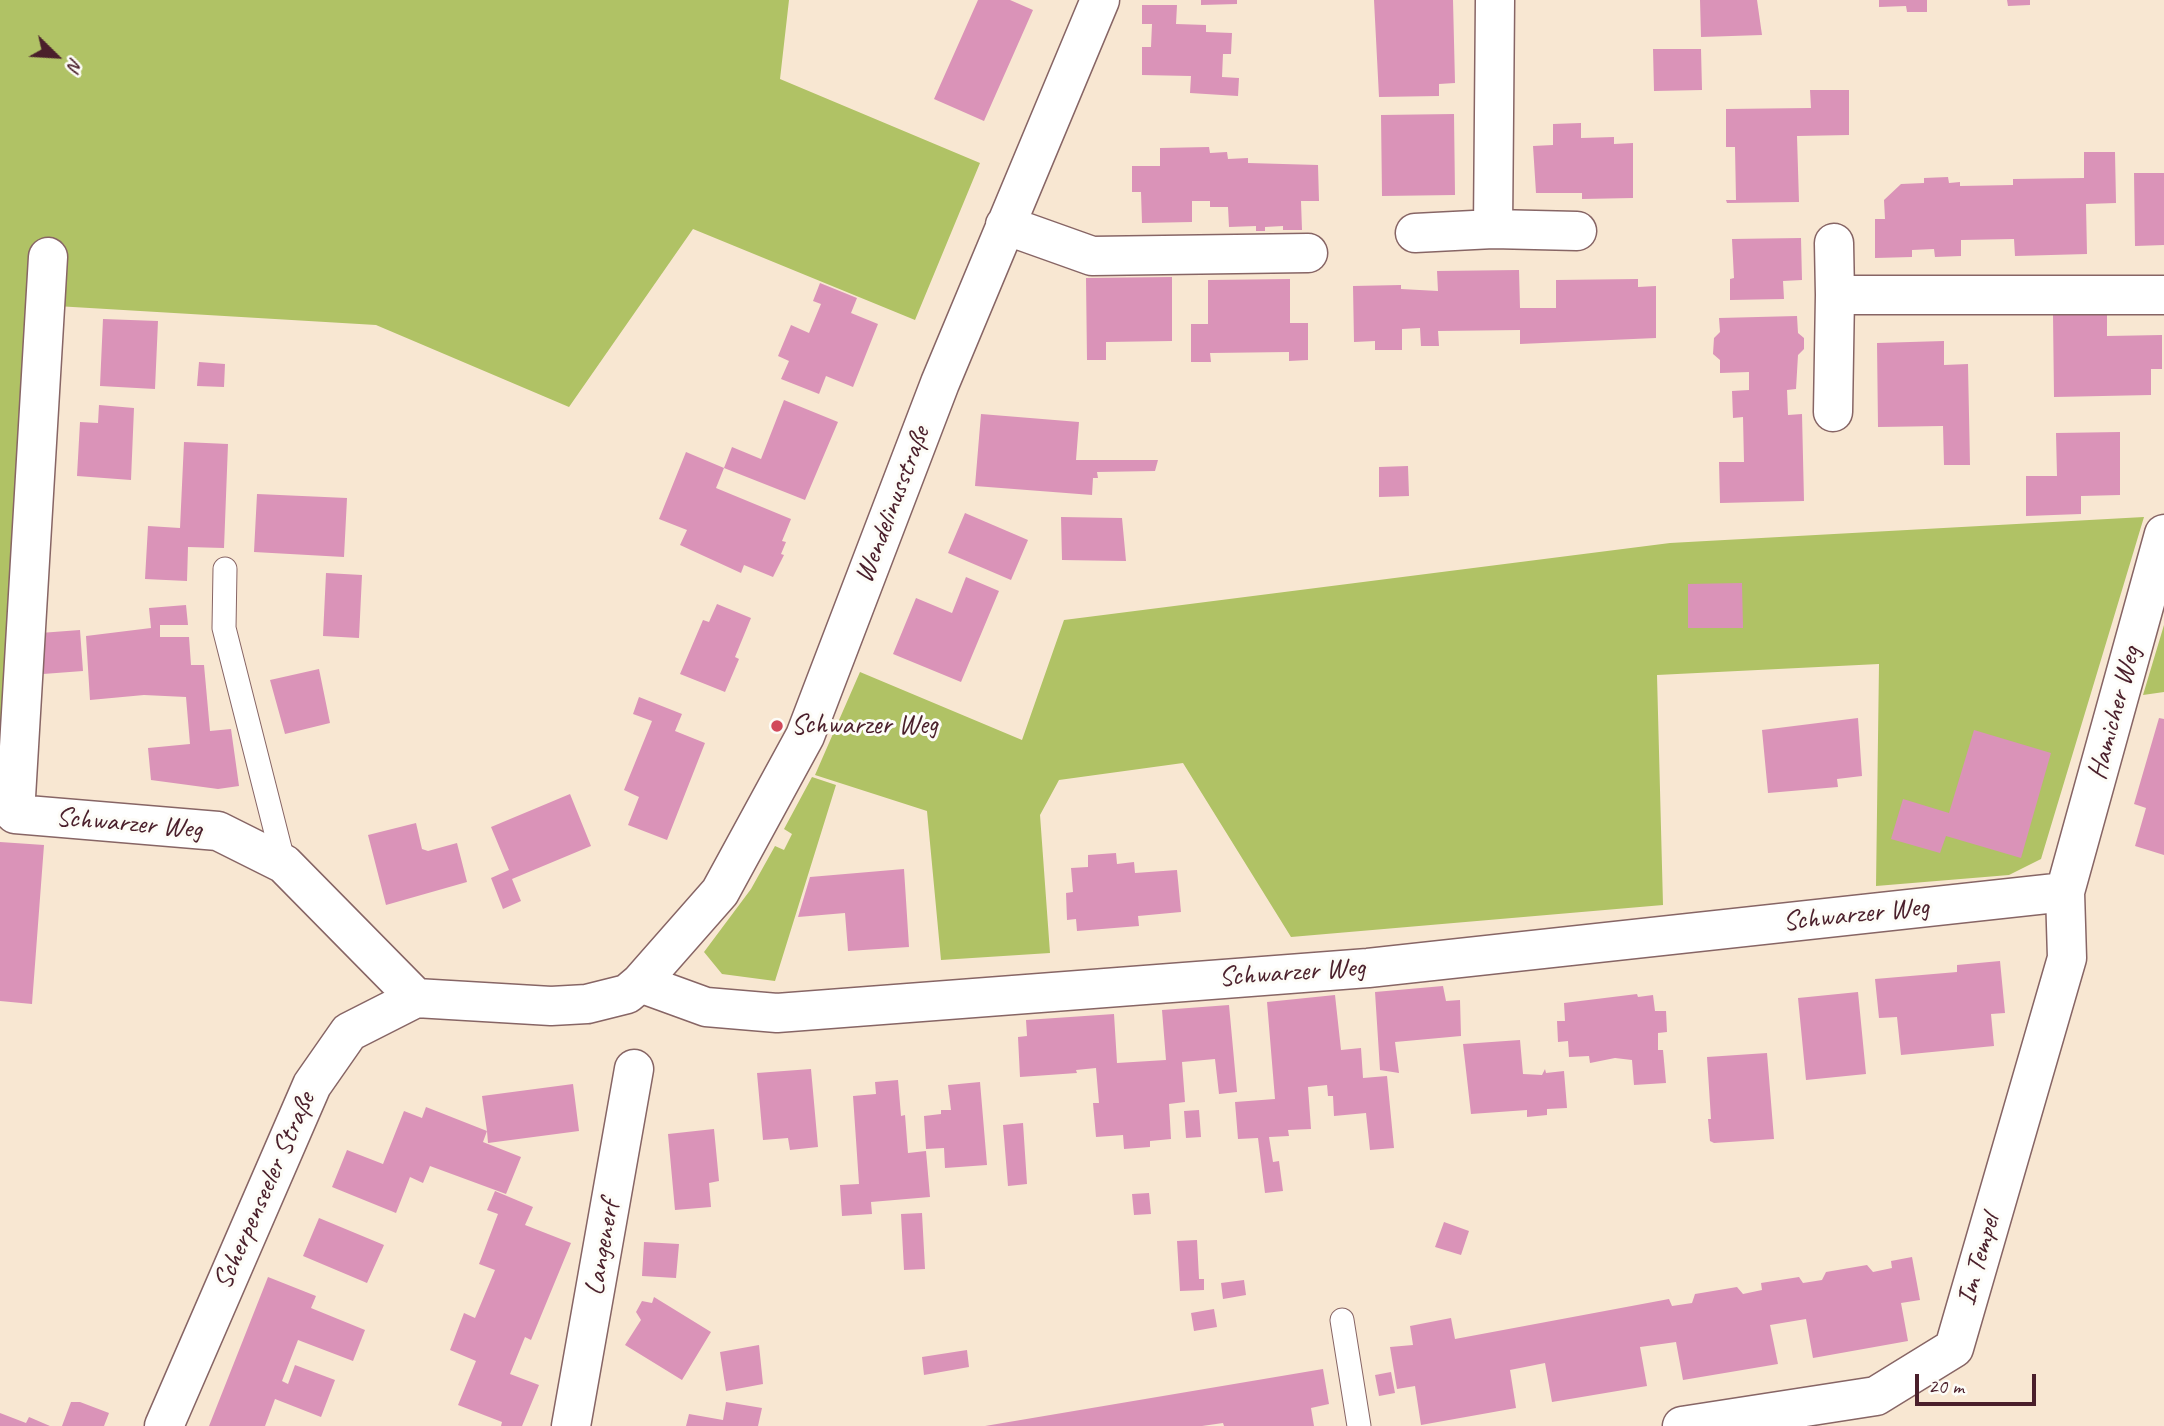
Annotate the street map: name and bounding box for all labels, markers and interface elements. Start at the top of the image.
north arrow [21,21,91,91]
text: N [62,54,89,75]
street label: Wendelinusstraße [848,422,938,588]
street label: Hamicher Weg [2081,643,2149,783]
place label: Schwarzer Weg [791,709,938,743]
marker: Schwarzer Weg [769,718,785,734]
street label: Schwarzer Weg [54,801,204,847]
street label: Schwarzer Weg [1781,891,1931,939]
street label: Schwarzer Weg [1218,951,1366,995]
street label: Scherpenseeler Straße [207,1087,323,1295]
street label: Langenerf [578,1198,628,1298]
street label: Im Tempel [1950,1211,2008,1309]
scale bar [1919,1360,2040,1404]
text: 20 m [1928,1373,1964,1399]

